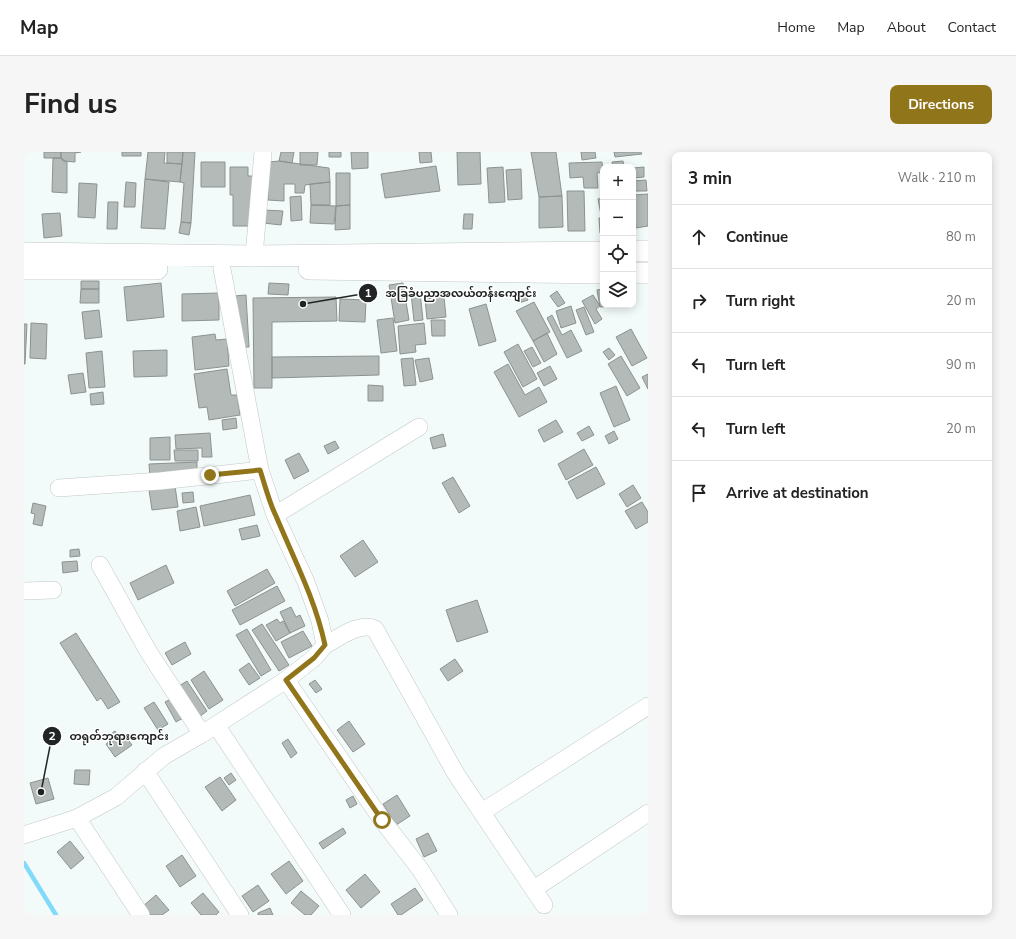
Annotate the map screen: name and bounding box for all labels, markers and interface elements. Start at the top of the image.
text: Map [20,15,58,41]
text: Home [777,18,815,37]
text: Map [837,18,865,37]
text: About [887,18,926,37]
text: Contact [948,18,996,37]
text: Find us [24,85,118,123]
button: Directions [890,85,992,124]
map controls [600,164,636,308]
button: + [600,164,636,200]
text: 3 min [688,167,732,190]
text: Walk · 210 m [898,169,976,187]
button: − [600,200,636,236]
icon: ahead [688,226,710,248]
text: Continue [726,227,788,247]
text: 80 m [946,228,976,246]
button: locate [600,236,636,272]
button: layers [600,272,636,308]
callout: အခြခံပညာအလယ်တန်းကျောင်း [358,281,545,304]
text: 1 [364,285,372,301]
text: အခြခံပညာအလယ်တန်းကျောင်း [386,286,537,302]
icon: right [688,290,710,312]
text: Turn right [726,291,795,311]
text: 20 m [946,292,976,310]
icon: left [688,354,710,376]
text: Turn left [726,355,785,375]
text: 90 m [946,356,976,374]
icon: left [688,418,710,440]
text: Turn left [726,419,785,439]
text: 20 m [946,420,976,438]
route end [201,466,219,484]
icon: arrive [688,482,710,504]
text: Arrive at destination [726,483,869,503]
callout: တရုတ်ဘုရားကျောင်း [42,724,177,747]
text: 2 [48,728,56,744]
text: တရုတ်ဘုရားကျောင်း [69,729,169,746]
route start [373,811,391,829]

